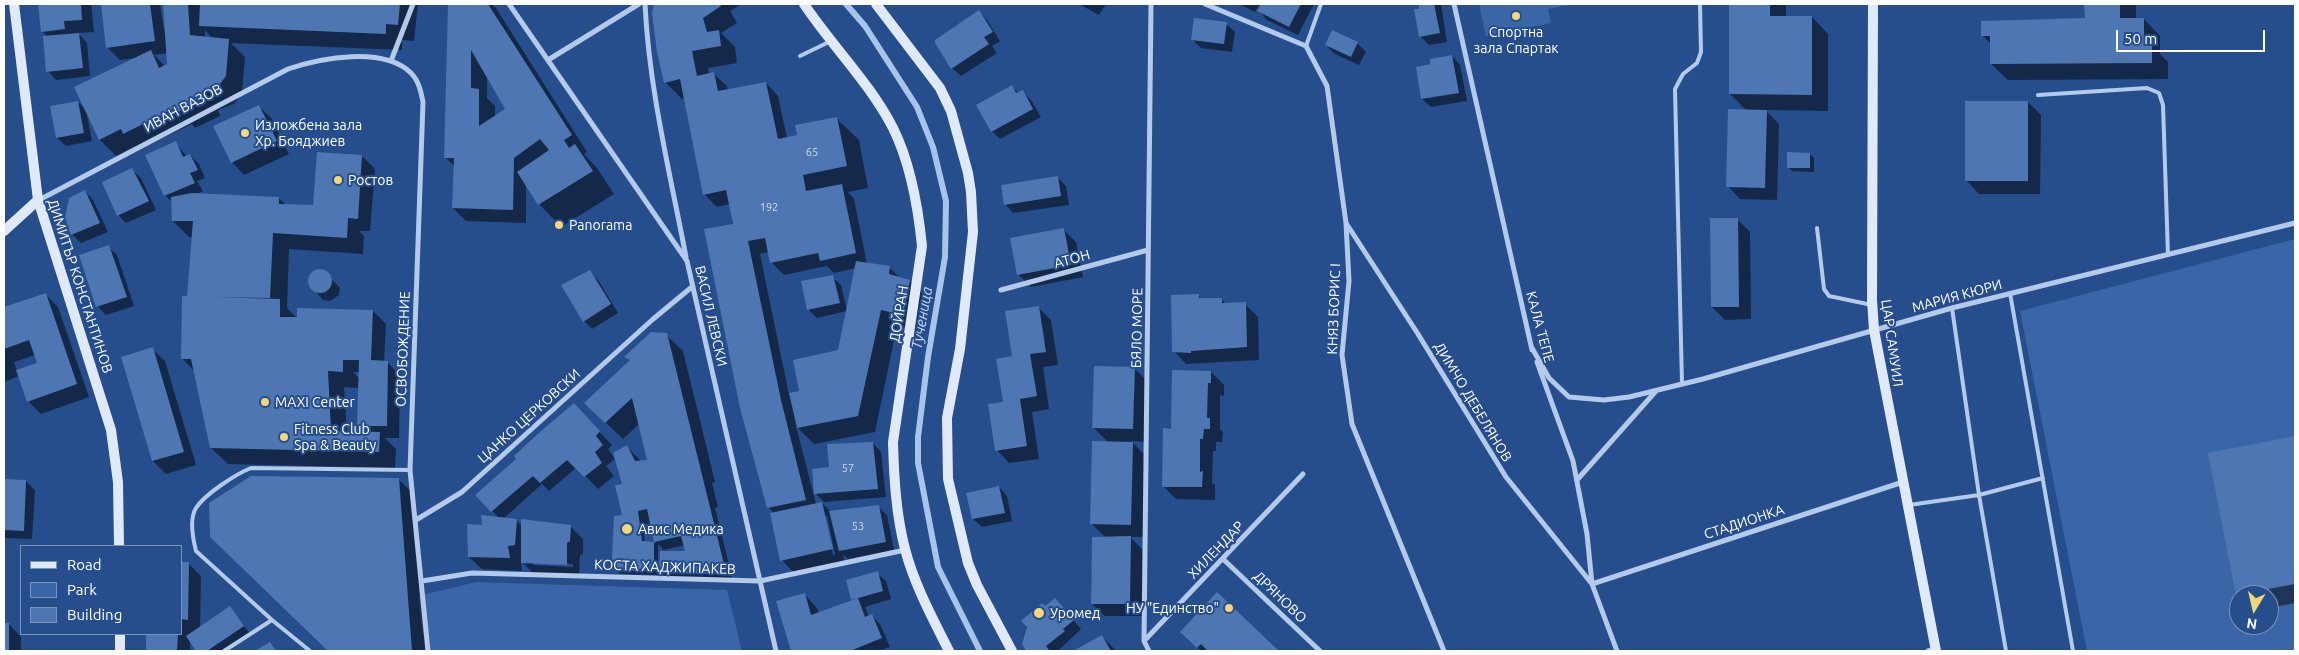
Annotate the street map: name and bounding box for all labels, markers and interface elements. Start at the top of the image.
marker: Спортна зала Спартак [1510,10,1522,22]
scale bar [2119,20,2268,52]
place label: Спортна зала Спартак [1473,24,1559,56]
text: 50 m [2124,30,2157,47]
street label: ИВАН ВАЗОВ [141,80,225,136]
place label: Изложбена зала Хр. Бояджиев [255,117,362,150]
marker: Изложбена зала Хр. Бояджиев [239,127,251,139]
house number: 65 [806,145,818,159]
place label: Ростов [348,172,393,188]
marker: Ростов [332,174,344,186]
street label: ДИМИТЪР КОНСТАНТИНОВ [44,197,116,375]
house number: 192 [760,200,778,214]
place label: Panorama [569,217,632,233]
marker: Panorama [553,219,565,231]
street label: АТОН [1052,246,1092,272]
street label: КНЯЗ БОРИС I [1324,263,1344,355]
street label: ВАСИЛ ЛЕВСКИ [691,264,731,368]
street label: МАРИЯ КЮРИ [1910,276,2004,316]
street label: ДОЙРАН [886,284,912,344]
water label: Тученица [908,285,936,351]
street label: БЯЛО МОРЕ [1128,288,1146,368]
street label: КАЛА ТЕПЕ [1522,289,1558,365]
street label: ОСВОБОЖДЕНИЕ [393,291,413,407]
street label: ЦАР САМУИЛ [1878,298,1906,388]
street label: ДИМЧО ДЕБЕЛЯНОВ [1431,339,1515,465]
street label: ЦАНКО ЦЕРКОВСКИ [474,365,584,467]
place label: MAXI Center [275,394,355,410]
marker: MAXI Center [259,396,271,408]
place label: Fitness Club Spa & Beauty [294,421,376,454]
marker: Fitness Club Spa & Beauty [278,431,290,443]
house number: 57 [842,461,854,475]
street label: СТАДИОНКА [1702,501,1786,543]
street label: ХИЛЕНДАР [1184,518,1248,582]
house number: 53 [852,519,864,533]
place label: Авис Медика [638,521,724,537]
marker: Авис Медика [620,522,634,536]
legend [20,545,182,635]
text: Road [67,556,102,573]
street label: КОСТА ХАДЖИПАКЕВ [594,556,736,578]
street label: ДРЯНОВО [1250,568,1310,626]
text: Park [67,581,97,598]
north arrow [2229,585,2279,635]
place label: НУ "Единство" [1126,600,1219,616]
marker: НУ "Единство" [1223,602,1235,614]
place label: Уромед [1050,605,1100,621]
text: Building [67,606,122,623]
marker: Уромед [1032,606,1046,620]
text: N [2245,615,2258,633]

